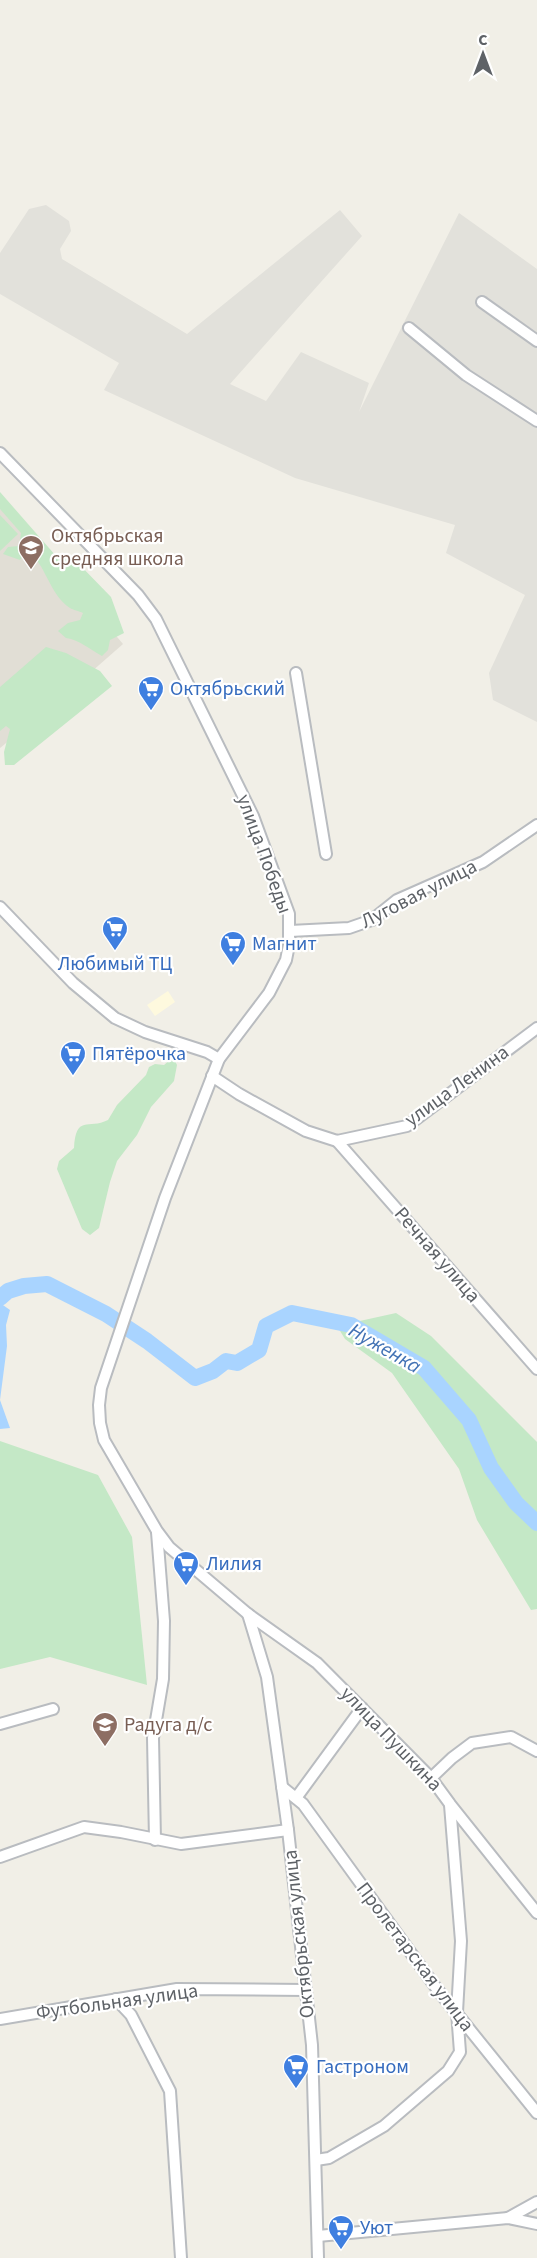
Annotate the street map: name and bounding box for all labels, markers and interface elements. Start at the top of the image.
north arrow [453,24,513,84]
text: С [478,29,488,51]
place label: Октябрьская средняя школа [51,522,184,573]
school or university icon: Октябрьская средняя школа [16,533,46,571]
supermarket icon: Октябрьский [136,674,166,712]
place label: Октябрьский [170,675,285,703]
street label: улица Победы [229,790,299,918]
street label: Луговая улица [356,853,482,935]
supermarket icon: Любимый ТЦ [100,914,130,952]
supermarket icon: Магнит [218,929,248,967]
place label: Магнит [252,930,317,958]
place label: Любимый ТЦ [58,950,172,978]
supermarket icon: Пятёрочка [58,1039,88,1077]
street label: улица Ленина [399,1039,515,1133]
place label: Пятёрочка [92,1040,186,1068]
street label: Речная улица [387,1201,487,1309]
water label: Нуженка [343,1315,427,1381]
supermarket icon: Лилия [171,1549,201,1587]
place label: Лилия [206,1550,262,1578]
street label: улица Пушкина [334,1680,448,1798]
school or university icon: Радуга д/с [90,1710,120,1748]
place label: Радуга д/с [124,1711,212,1739]
street label: Октябрьская улица [276,1848,322,2020]
street label: Пролетарская улица [349,1876,481,2038]
street label: Футбольная улица [34,1977,200,2027]
supermarket icon: Гастроном [281,2052,311,2090]
place label: Гастроном [316,2053,409,2081]
supermarket icon: Уют [326,2213,356,2251]
place label: Уют [360,2214,393,2242]

